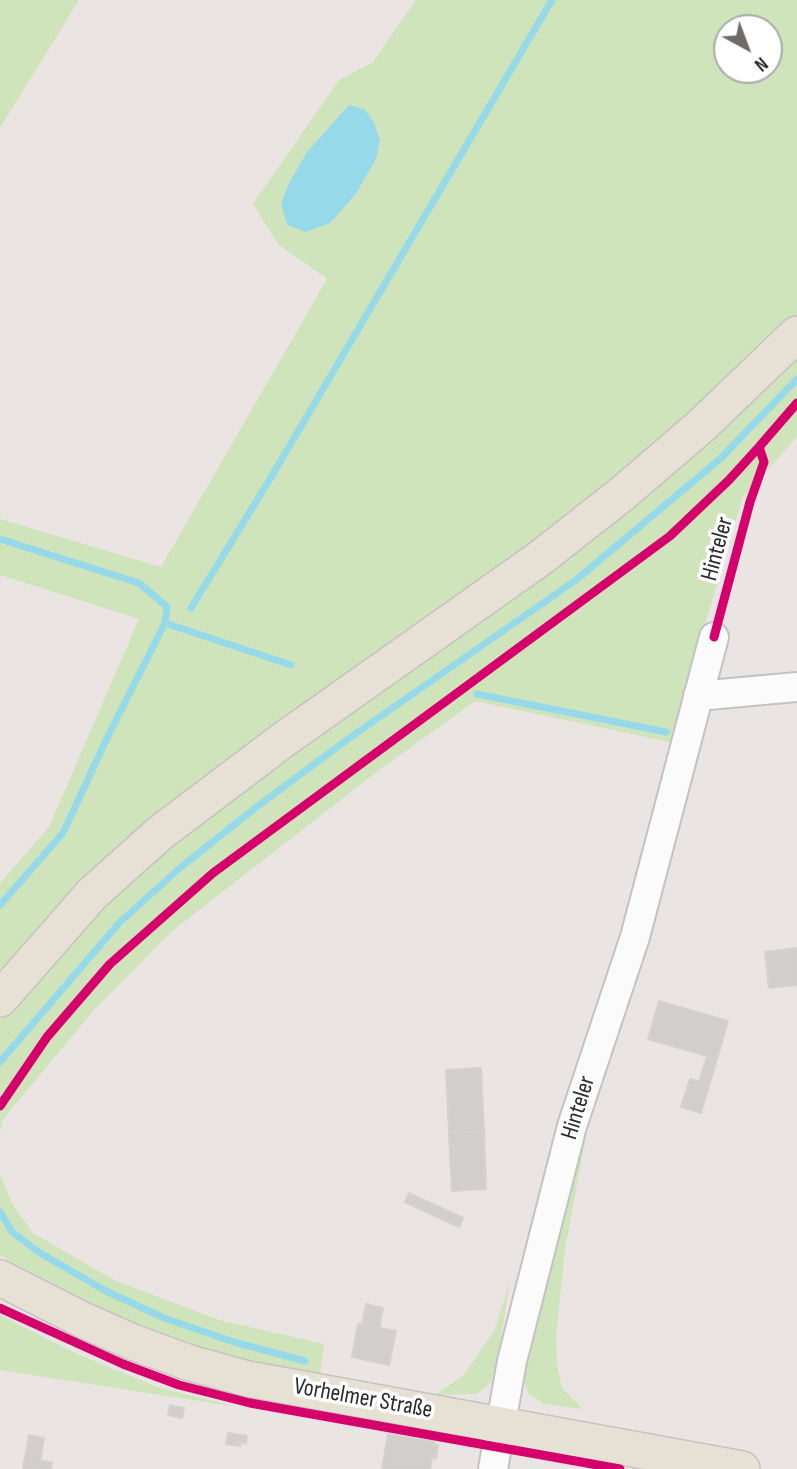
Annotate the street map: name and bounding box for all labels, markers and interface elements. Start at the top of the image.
north arrow [713,14,783,84]
text: N [749,52,772,76]
street label: Hinteler [696,514,740,584]
street label: Hinteler [556,1073,602,1143]
street label: Vorhelmer Straße [292,1373,434,1425]

